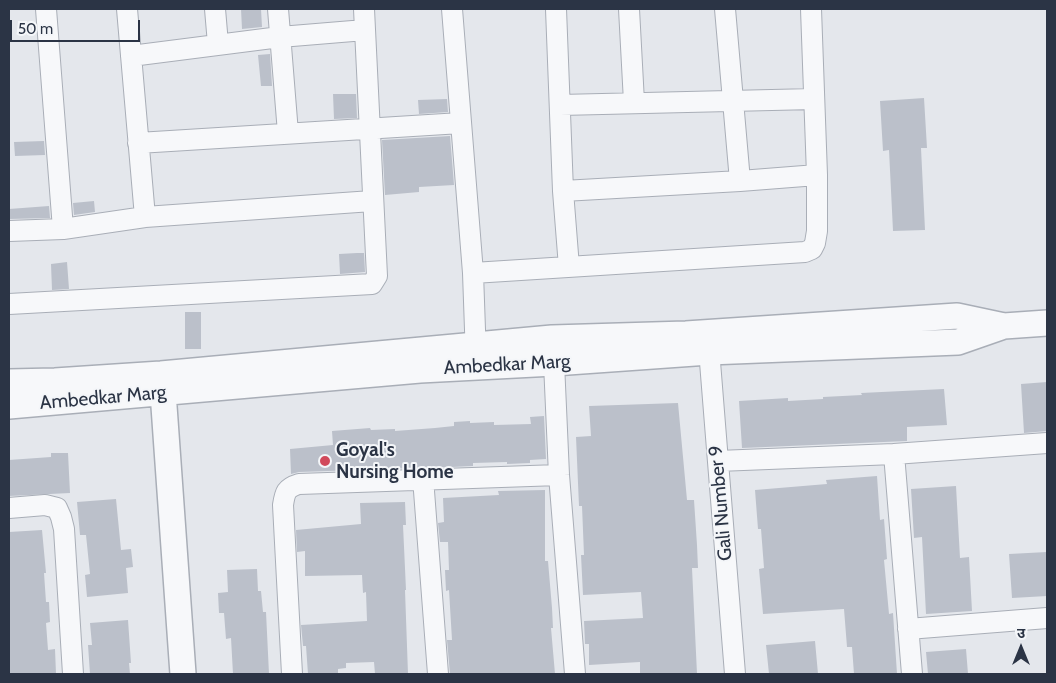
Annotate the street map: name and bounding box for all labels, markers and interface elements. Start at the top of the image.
scale bar [12,10,142,42]
text: 50 m [18,20,53,38]
street label: Ambedkar Marg [443,350,571,380]
street label: Ambedkar Marg [39,381,167,415]
place label: Goyal's Nursing Home [336,439,454,483]
street label: Gali Number 9 [705,444,737,562]
marker: Goyal's Nursing Home [318,454,332,468]
north arrow [996,623,1046,673]
text: उ [1017,624,1025,642]

